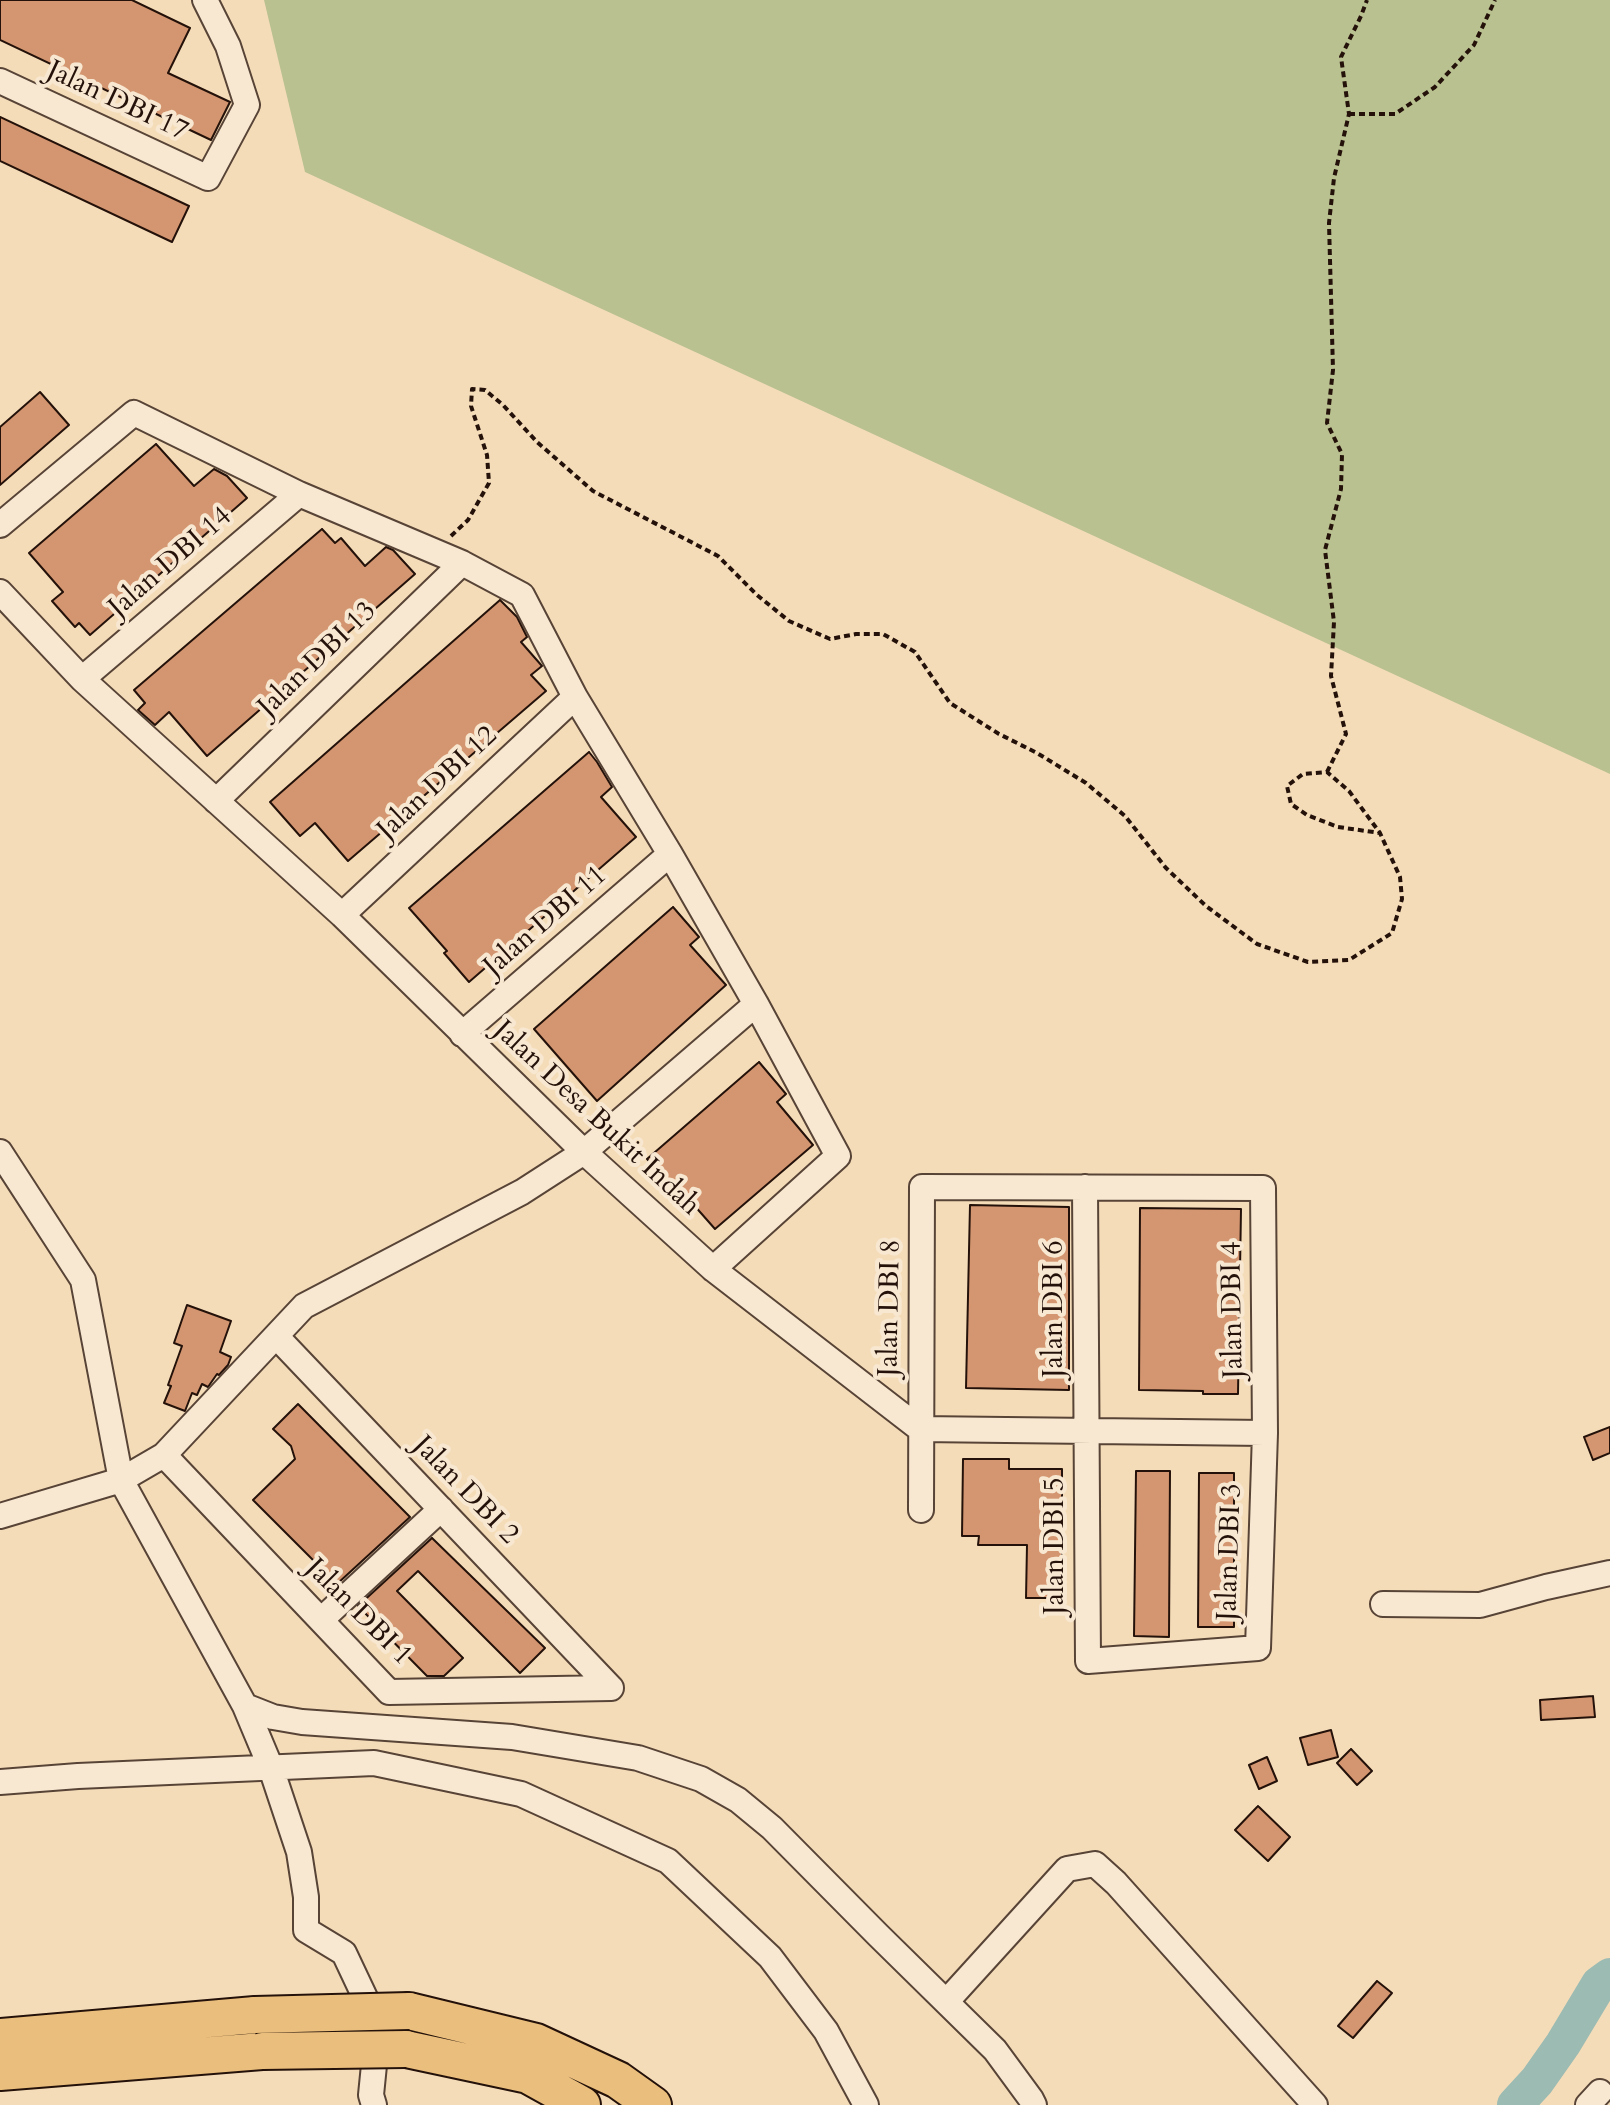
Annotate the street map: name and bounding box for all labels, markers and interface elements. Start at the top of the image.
street label: Jalan DBI 17 [41,55,193,149]
street label: Jalan DBI 14 [103,501,239,625]
street label: Jalan DBI 13 [252,595,384,725]
street label: Jalan DBI 12 [371,720,505,848]
street label: Jalan DBI 11 [478,860,614,984]
street label: Jalan Desa Bukit Indah [486,1015,706,1223]
street label: Jalan DBI 8 [873,1239,909,1377]
street label: Jalan DBI 6 [1039,1240,1073,1378]
street label: Jalan DBI 4 [1216,1241,1252,1379]
street label: Jalan DBI 2 [405,1430,525,1552]
street label: Jalan DBI 5 [1040,1477,1074,1615]
street label: Jalan DBI 3 [1212,1483,1250,1621]
street label: Jalan DBI 1 [298,1553,418,1673]

